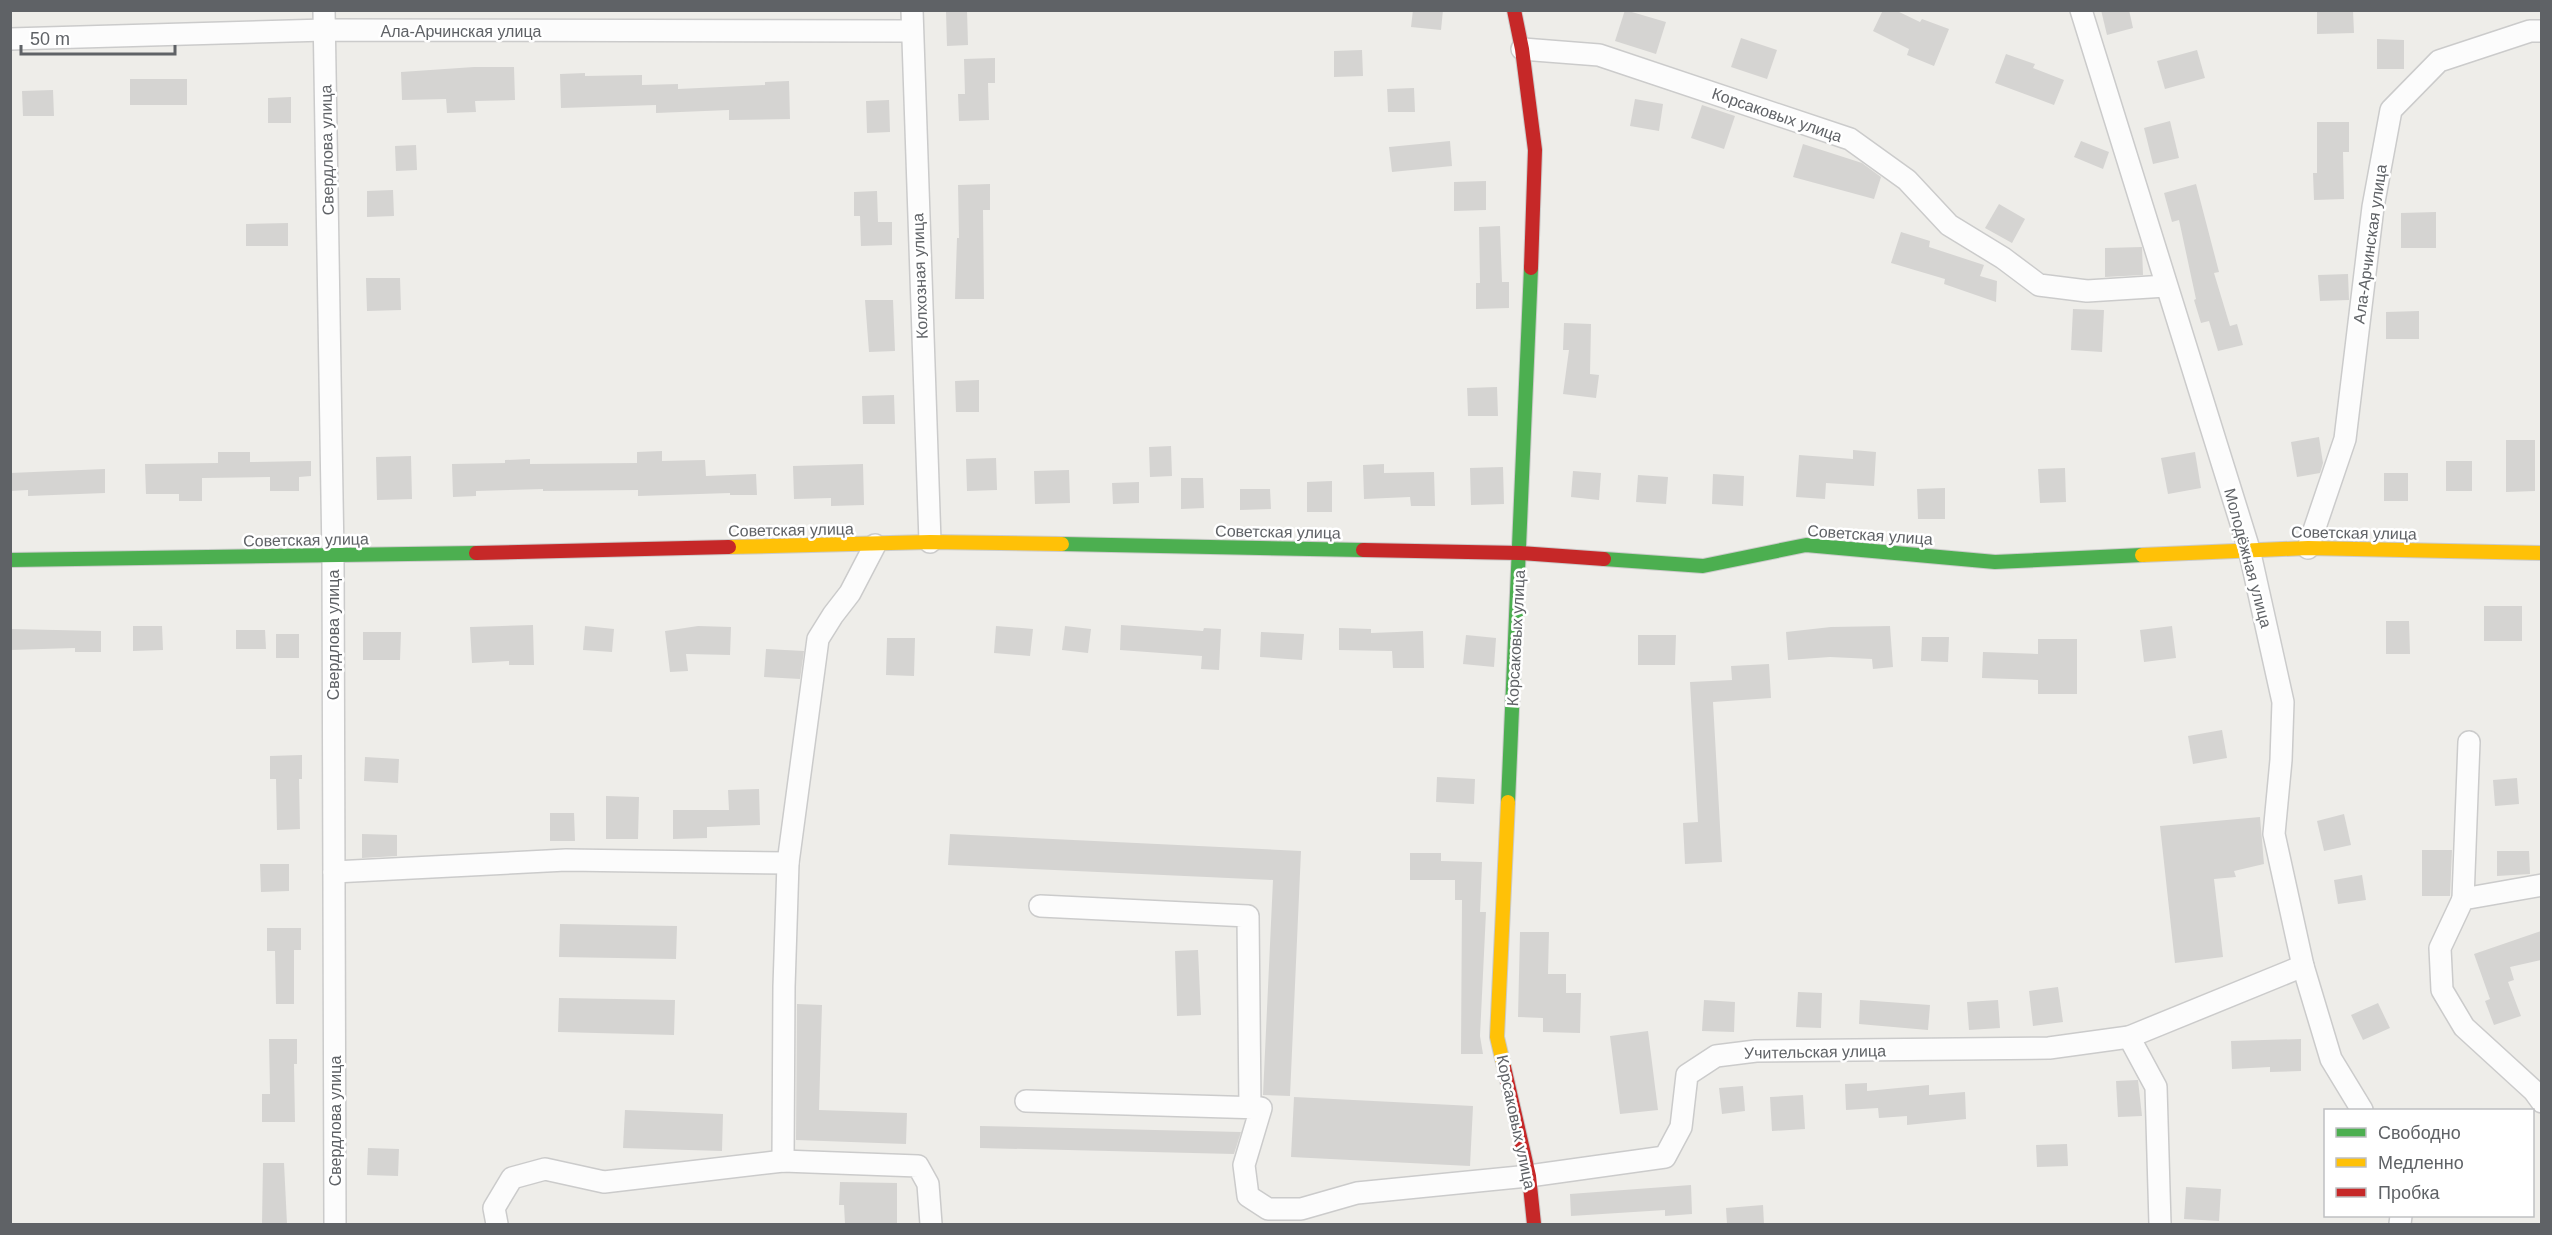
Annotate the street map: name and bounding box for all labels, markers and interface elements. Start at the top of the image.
scale bar [21,18,176,56]
street label: Ала-Арчинская улица [381,23,542,40]
text: 50 m [30,29,70,49]
street label: Свердлова улица [317,84,337,215]
street label: Корсаковых улица [1710,85,1844,145]
street label: Ала-Арчинская улица [2350,163,2390,325]
street label: Колхозная улица [909,213,931,339]
street label: Молодёжная улица [2221,486,2275,630]
street label: Советская улица [728,520,854,540]
street label: Советская улица [1215,522,1341,542]
street label: Советская улица [1807,522,1933,548]
street label: Советская улица [2291,523,2417,543]
street label: Советская улица [243,530,369,550]
street label: Корсаковых улица [1504,569,1528,707]
street label: Свердлова улица [325,570,342,700]
street label: Учительская улица [1744,1042,1886,1062]
street label: Корсаковых улица [1493,1053,1539,1191]
street label: Свердлова улица [327,1056,344,1186]
legend [2324,1109,2534,1217]
text: Свободно [2378,1123,2461,1143]
text: Медленно [2378,1153,2464,1173]
text: Пробка [2378,1183,2441,1203]

